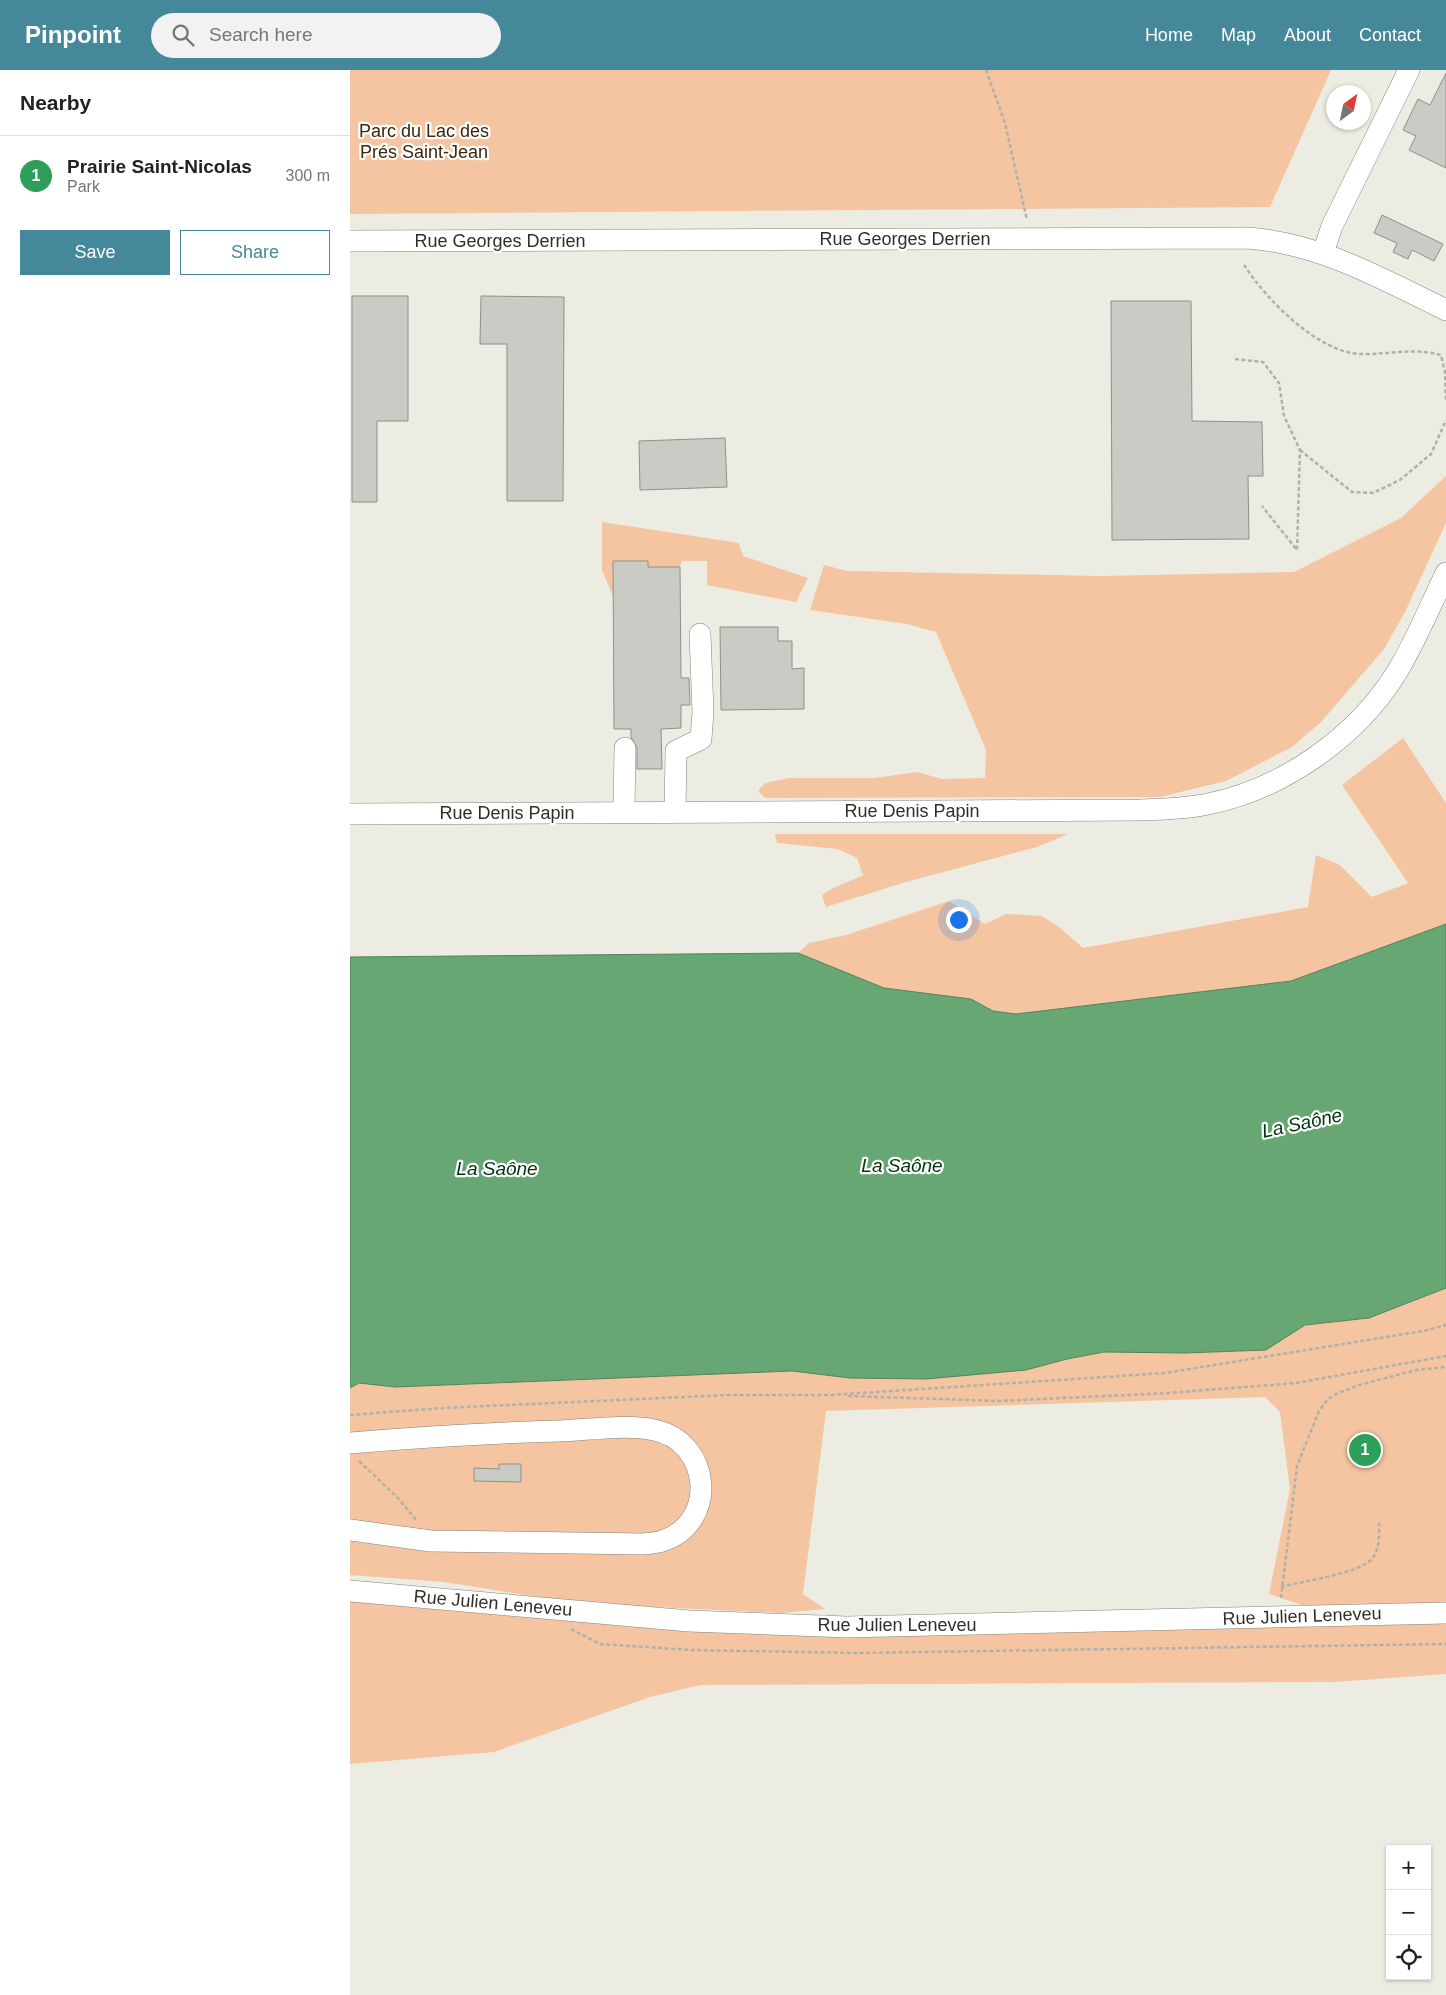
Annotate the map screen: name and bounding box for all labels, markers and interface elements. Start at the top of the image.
search box [151,13,501,58]
text: Pinpoint [25,21,121,48]
icon: search [169,21,197,49]
text: Search here [209,24,313,45]
text: Home [1145,25,1193,45]
text: Map [1221,25,1256,45]
text: About [1284,25,1331,45]
text: Contact [1359,25,1421,45]
north arrow [1326,85,1371,130]
text: Nearby [20,91,91,114]
park label: Parc du Lac des Prés Saint-Jean [359,121,489,162]
text: Prairie Saint-Nicolas [67,156,252,177]
text: 1 [32,167,40,184]
text: 300 m [286,167,330,184]
text: Park [67,178,100,195]
street label: Rue Georges Derrien [819,229,991,249]
button: Save [20,230,170,275]
button: Share [180,230,330,275]
street label: Rue Georges Derrien [414,231,586,251]
street label: Rue Denis Papin [844,801,980,821]
street label: Rue Denis Papin [439,803,575,823]
your location [946,907,972,933]
water label: La Saône [1260,1104,1344,1142]
water label: La Saône [861,1155,943,1176]
water label: La Saône [456,1158,538,1179]
pin: 1 [1349,1431,1381,1469]
street label: Rue Julien Leneveu [413,1586,573,1620]
street label: Rue Julien Leneveu [1222,1603,1382,1629]
street label: Rue Julien Leneveu [817,1615,977,1635]
map controls [1386,1845,1431,1980]
button: + [1386,1845,1431,1890]
button: − [1386,1890,1431,1935]
button: locate [1386,1935,1431,1980]

